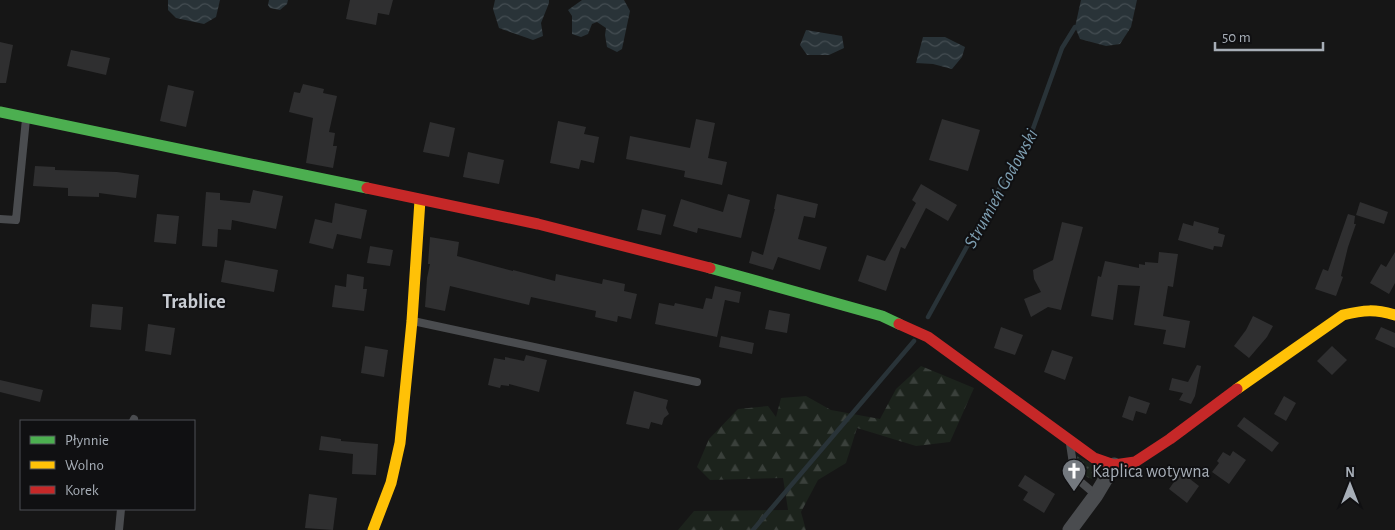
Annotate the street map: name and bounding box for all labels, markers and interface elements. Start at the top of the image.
scale bar [1215,20,1322,52]
text: 50 m [1222,30,1251,45]
water label: Strumień Godowski [961,126,1042,251]
district label: Trablice [162,292,226,312]
legend [20,420,195,510]
text: Płynnie [65,433,109,448]
text: Wolno [65,458,104,473]
church icon: Kaplica wotywna [1061,458,1087,492]
north arrow [1325,460,1375,510]
place label: Kaplica wotywna [1092,463,1210,481]
text: N [1345,466,1355,480]
text: Korek [65,483,99,498]

